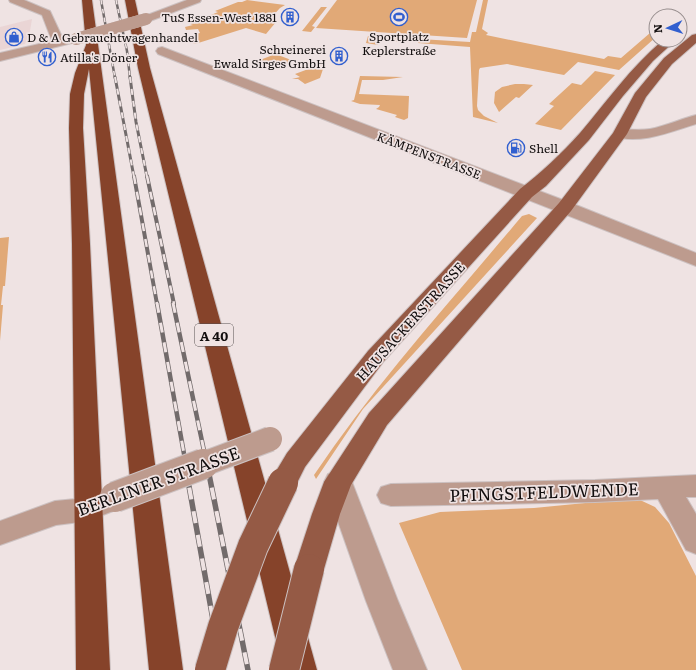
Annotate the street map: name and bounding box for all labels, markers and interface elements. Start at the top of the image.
building icon: TuS Essen-West 1881 [280,7,300,27]
sports icon: Sportplatz Keplerstraße [389,7,409,27]
place label: TuS Essen-West 1881 [161,8,277,26]
north arrow [648,8,688,48]
text: N [649,24,665,34]
shop icon: D & A Gebrauchtwagenhandel [4,27,24,47]
place label: Sportplatz Keplerstraße [362,27,436,59]
place label: D & A Gebrauchtwagenhandel [27,28,198,46]
place label: Schreinerei Ewald Sirges GmbH [213,40,326,72]
building icon: Schreinerei Ewald Sirges GmbH [329,46,349,66]
restaurant icon: Atilla's Döner [37,47,57,67]
place label: Atilla's Döner [60,48,138,66]
street label: KÄMPENSTRASSE [374,127,484,183]
fuel station icon: Shell [506,138,526,158]
place label: Shell [529,139,558,157]
street label: HAUSACKERSTRASSE [351,257,469,385]
road number: A 40 [195,324,233,346]
street label: BERLINER STRASSE [73,439,243,521]
street label: PFINGSTFELDWENDE [449,475,639,507]

